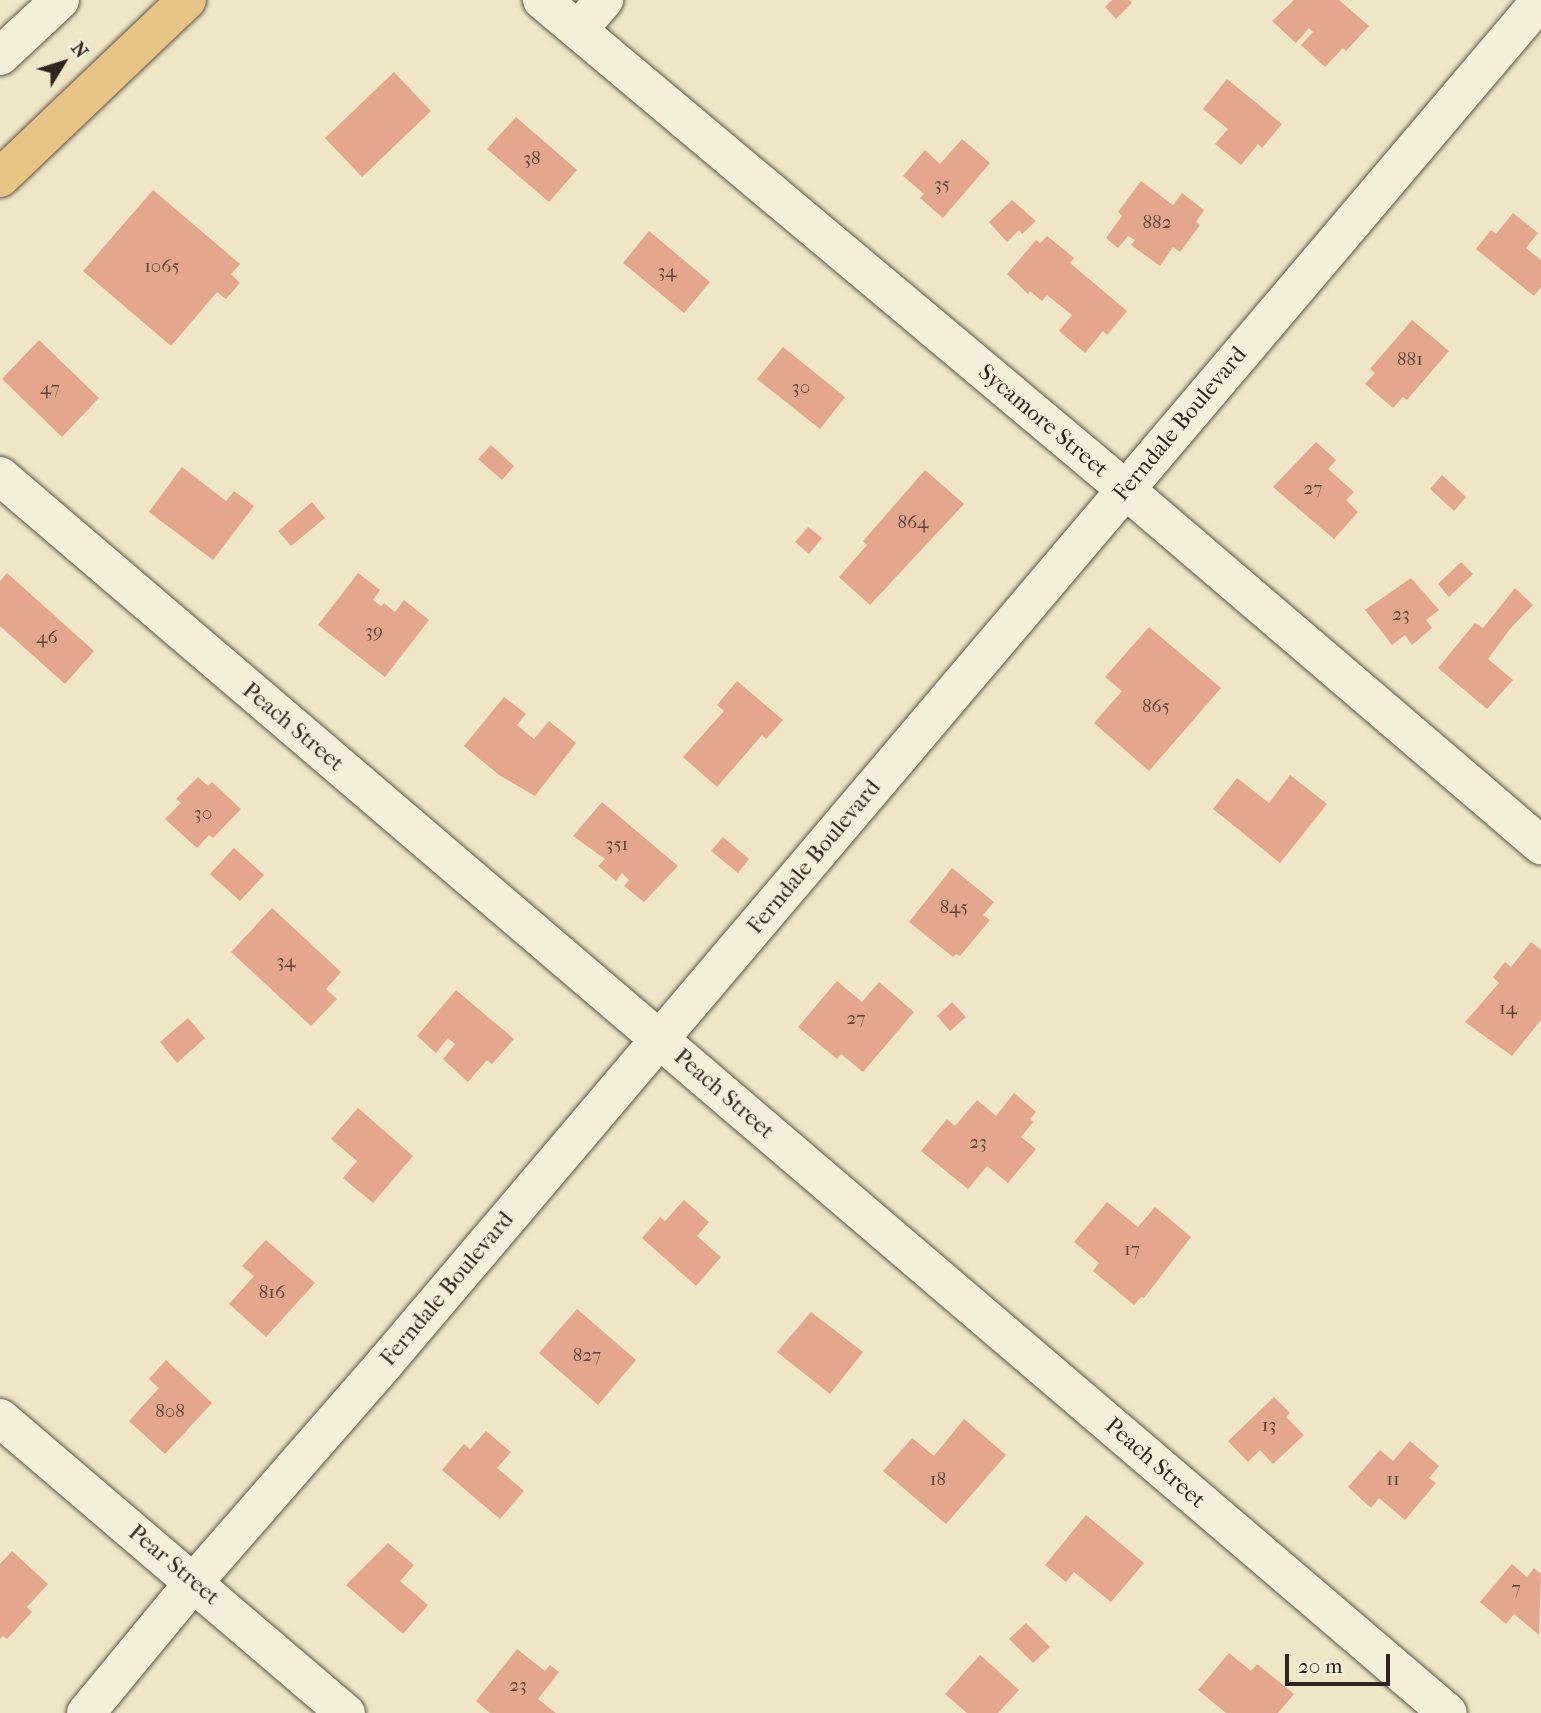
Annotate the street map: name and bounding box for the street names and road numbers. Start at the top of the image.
street label: Ferndale Boulevard [1107,341,1253,507]
street label: Sycamore Street [972,359,1114,483]
street label: Peach Street [237,677,349,777]
street label: Ferndale Boulevard [741,774,887,940]
street label: Peach Street [668,1043,780,1145]
street label: Ferndale Boulevard [374,1206,520,1372]
street label: Peach Street [1099,1412,1211,1514]
street label: Pear Street [123,1519,225,1611]

